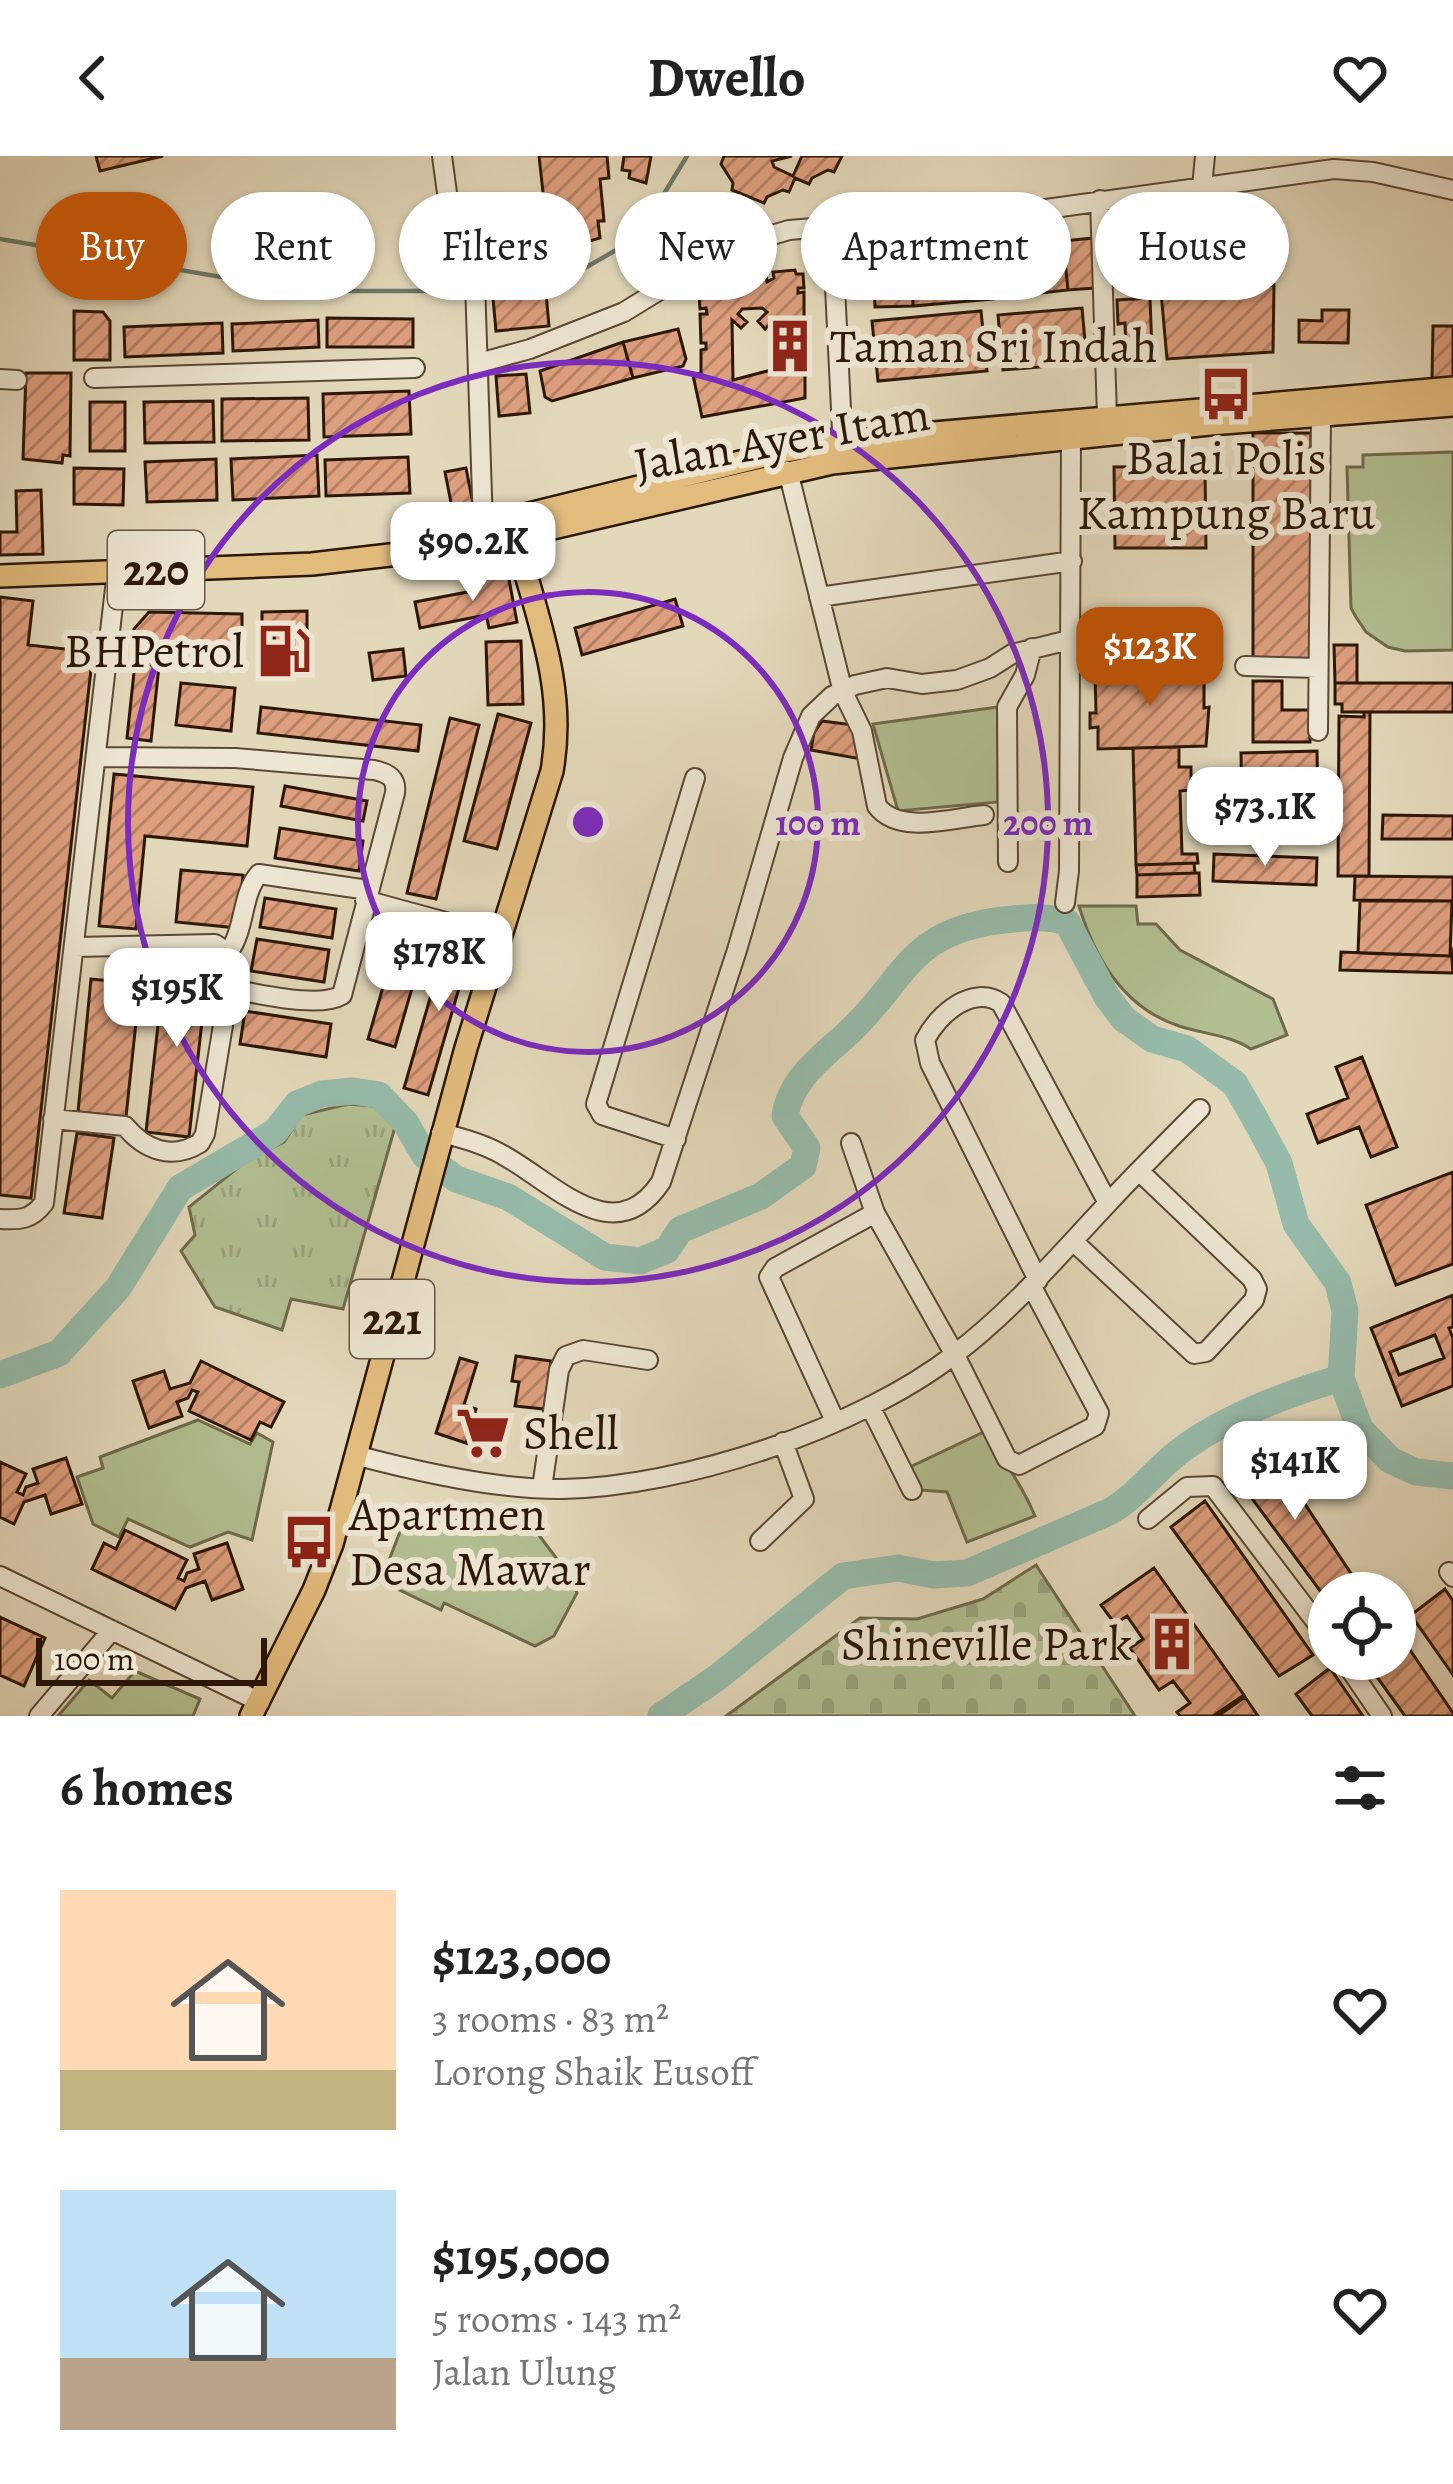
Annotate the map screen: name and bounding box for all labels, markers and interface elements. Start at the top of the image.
text: Dwello [647,41,806,115]
icon: back [60,45,126,111]
icon: heart [1327,45,1393,111]
chip: Buy [36,192,187,300]
chip: Rent [211,192,375,300]
chip: Filters [399,192,591,300]
chip: New [615,192,777,300]
chip: Apartment [801,192,1071,300]
chip: House [1095,192,1289,300]
place label: Taman Sri Indah [830,313,1158,379]
building icon: Taman Sri Indah [761,317,819,375]
bus stop icon: Balai Polis Kampung Baru [1197,365,1255,423]
street label: Jalan Ayer Itam [629,381,935,497]
place label: Balai Polis Kampung Baru [1077,425,1375,546]
pin: $90.2K [375,502,571,604]
text: $90.2K [417,514,529,567]
road number: 220 [108,531,204,609]
pin: $123K [1066,607,1234,709]
place label: BHPetrol [64,618,244,684]
text: $123K [1103,619,1197,672]
fuel station icon: BHPetrol [255,622,313,680]
pin: $73.1K [1167,767,1363,869]
text: $73.1K [1214,779,1316,832]
text: 100 m [775,798,861,847]
text: 200 m [1003,798,1093,847]
centre of rings [567,801,609,843]
pin: $178K [355,912,523,1014]
text: $178K [392,924,486,977]
pin: $195K [93,948,261,1050]
text: $195K [131,960,223,1013]
road number: 221 [350,1280,434,1358]
place label: Shell [523,1400,619,1466]
supermarket icon: Shell [454,1404,512,1462]
pin: $141K [1211,1421,1379,1523]
text: $141K [1250,1433,1340,1486]
place label: Apartmen Desa Mawar [348,1481,591,1602]
bus stop icon: Apartmen Desa Mawar [280,1513,338,1571]
map controls [1308,1572,1416,1680]
button: locate [1308,1572,1416,1680]
place label: Shineville Park [841,1611,1132,1677]
building icon: Shineville Park [1143,1615,1201,1673]
scale bar [36,1632,267,1685]
text: 100 m [54,1636,134,1681]
text: 6 homes [60,1753,234,1823]
icon: filters [1327,1755,1393,1821]
text: $123,000 [432,1922,611,1992]
icon: home [156,1938,300,2082]
icon: heart [1327,1977,1393,2043]
text: 3 rooms · 83 m² [432,1992,669,2045]
text: Lorong Shaik Eusoff [432,2045,754,2098]
text: $195,000 [432,2222,610,2292]
icon: home [156,2238,300,2382]
icon: heart [1327,2277,1393,2343]
text: 5 rooms · 143 m² [432,2292,681,2345]
text: Jalan Ulung [432,2345,617,2398]

